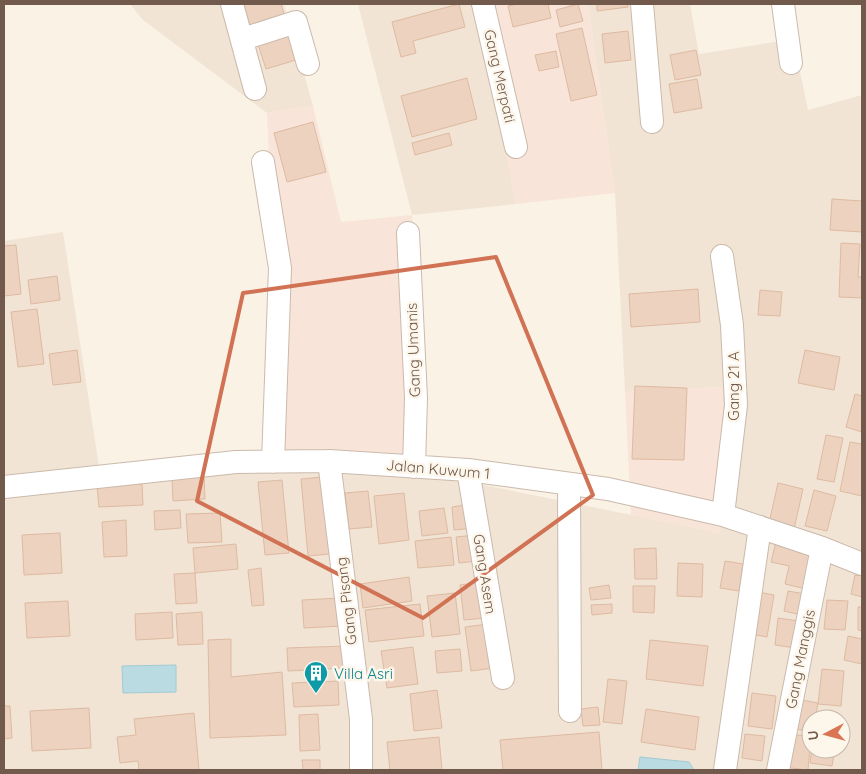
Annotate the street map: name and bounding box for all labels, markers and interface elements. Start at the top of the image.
street label: Gang Merpati [480,28,520,124]
street label: Gang Umanis [402,303,424,397]
street label: Gang 21 A [724,351,743,421]
street label: Jalan Kuwum 1 [385,455,491,483]
street label: Gang Asem [469,533,501,615]
street label: Gang Pisang [331,556,361,646]
street label: Gang Manggis [781,608,819,710]
building icon: Villa Asri [303,660,329,694]
place label: Villa Asri [334,664,393,683]
north arrow [801,709,851,759]
text: U [804,730,823,741]

